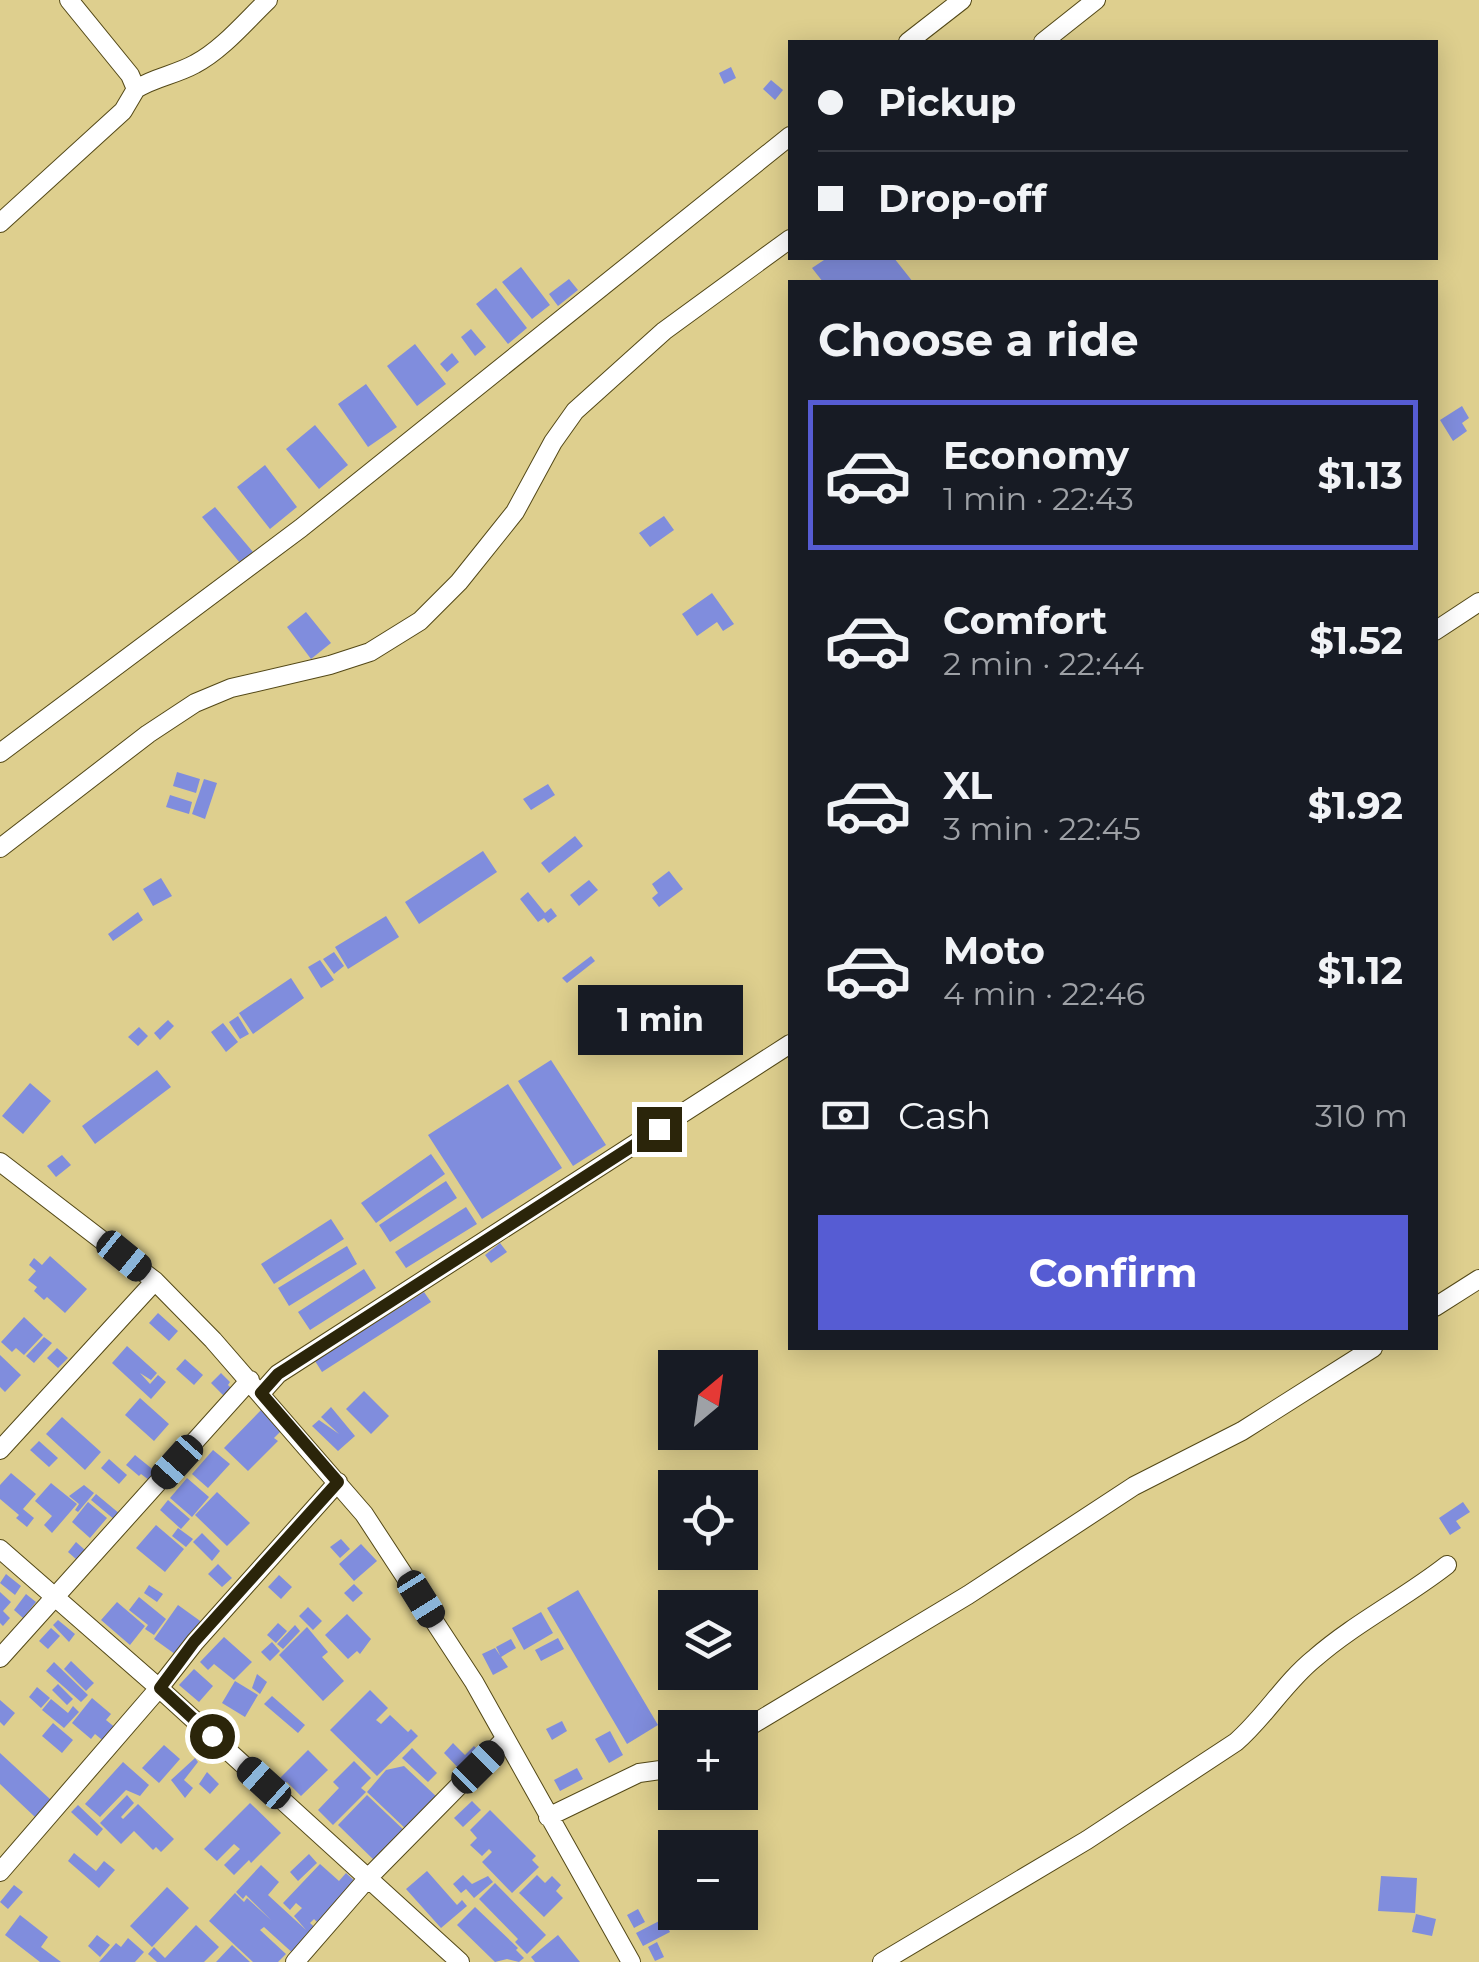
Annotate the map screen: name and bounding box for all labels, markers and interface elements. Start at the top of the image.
text: Pickup [878,79,1016,126]
text: Drop-off [878,175,1047,222]
text: Choose a ride [818,312,1139,367]
icon: car [823,430,913,520]
text: Economy [943,432,1129,479]
text: $1.13 [1318,452,1403,499]
text: 1 min · 22:43 [943,479,1134,518]
icon: car [823,595,913,685]
text: Comfort [943,597,1107,644]
text: $1.52 [1309,617,1403,664]
text: 2 min · 22:44 [943,644,1144,683]
icon: car [823,760,913,850]
text: XL [943,762,992,809]
text: $1.92 [1308,782,1403,829]
text: 3 min · 22:45 [943,809,1141,848]
icon: car [823,925,913,1015]
text: Moto [943,927,1045,974]
text: $1.12 [1318,947,1403,994]
text: 4 min · 22:46 [943,974,1145,1013]
callout: 1 min [576,984,742,1054]
text: 1 min [617,1000,704,1039]
icon: cash [818,1088,873,1143]
text: Cash [898,1092,991,1139]
text: 310 m [1315,1096,1408,1135]
route end [637,1107,682,1152]
button: Confirm [818,1215,1408,1330]
car [91,1225,157,1287]
north arrow [658,1350,758,1450]
map controls [658,1350,758,1930]
car [146,1430,208,1494]
button: locate [658,1470,758,1570]
car [392,1566,450,1632]
button: layers [658,1590,758,1690]
button: + [658,1710,758,1810]
route start [190,1714,235,1759]
car [446,1735,510,1799]
car [232,1752,296,1814]
button: − [658,1830,758,1930]

